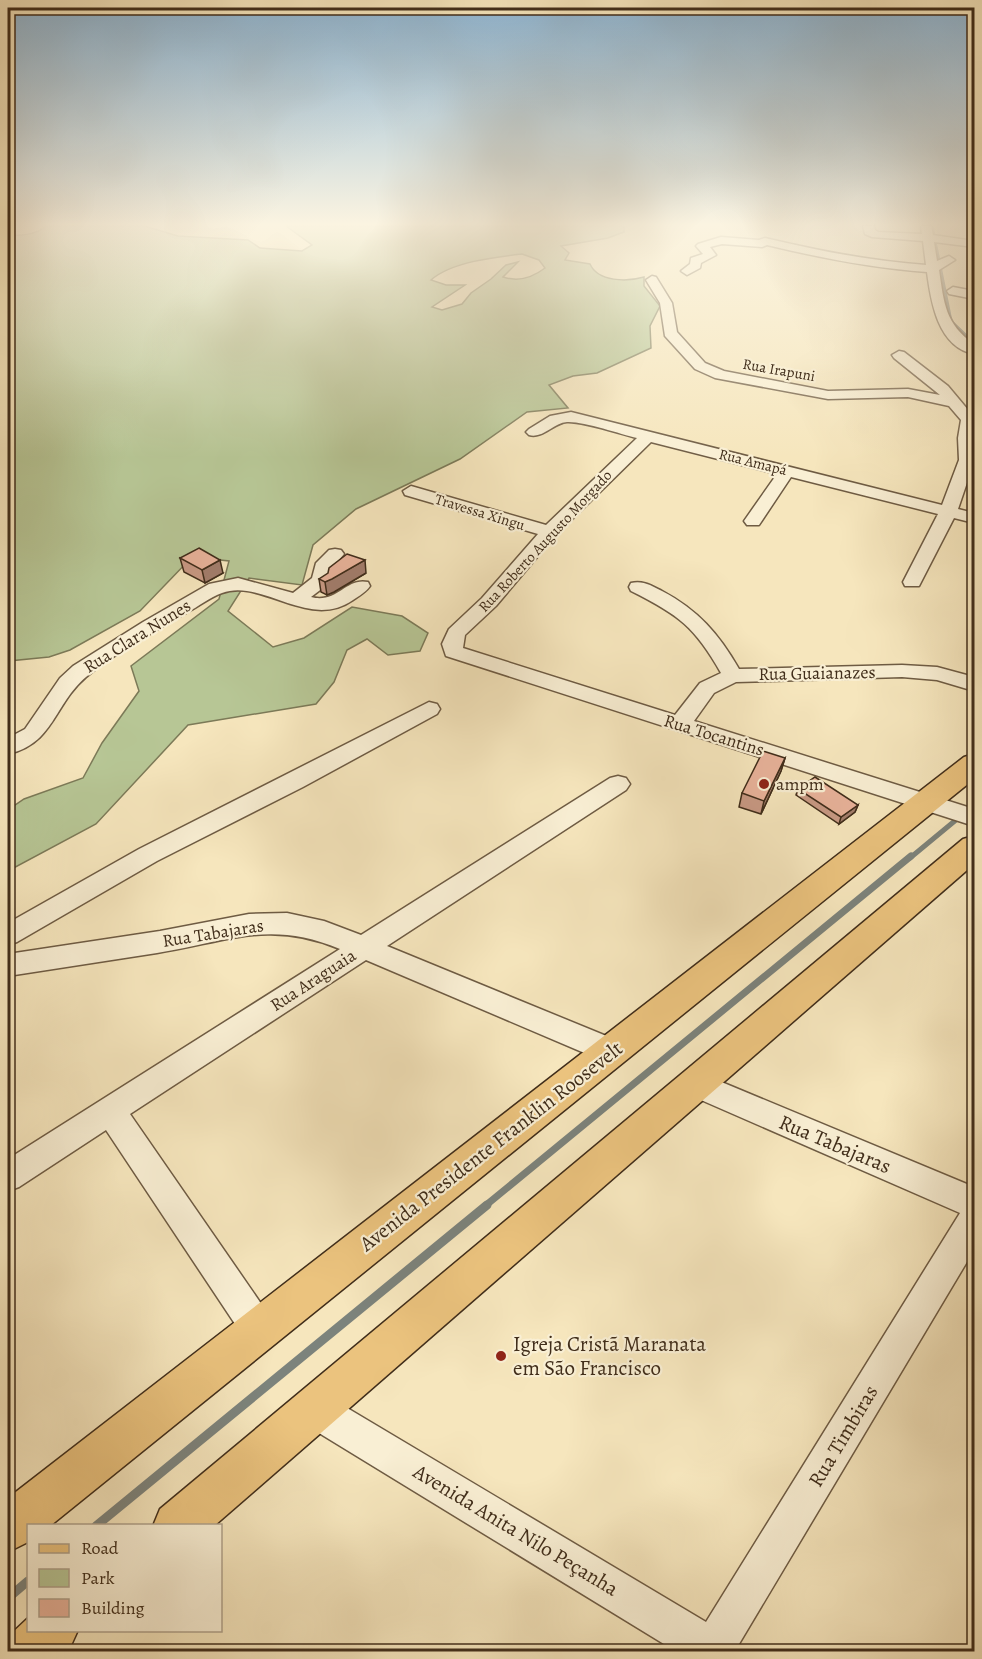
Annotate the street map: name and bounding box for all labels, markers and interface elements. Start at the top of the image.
street label: Rua Irapuni [741,354,817,386]
street label: Rua Amapá [717,444,789,480]
street label: Rua Roberto Augusto Morgado [474,466,616,616]
street label: Travessa Xingu [433,489,528,535]
street label: Rua Clara Nunes [79,593,195,679]
street label: Rua Guaianazes [758,660,876,686]
street label: Rua Tocantins [661,708,767,762]
place label: ampm [776,772,824,796]
marker: ampm [757,777,771,791]
street label: Rua Tabajaras [161,913,265,953]
street label: Rua Araguaia [265,943,361,1017]
street label: Avenida Presidente Franklin Roosevelt [353,1034,628,1258]
street label: Rua Tabajaras [775,1108,895,1180]
place label: Igreja Cristã Maranata em São Francisco [513,1330,706,1382]
marker: Igreja Cristã Maranata em São Francisco [494,1349,508,1363]
street label: Rua Timbiras [802,1380,884,1492]
street label: Avenida Anita Nilo Peçanha [407,1457,624,1603]
legend [27,1524,222,1632]
text: Road [81,1536,119,1560]
text: Park [81,1566,115,1590]
text: Building [81,1596,145,1620]

